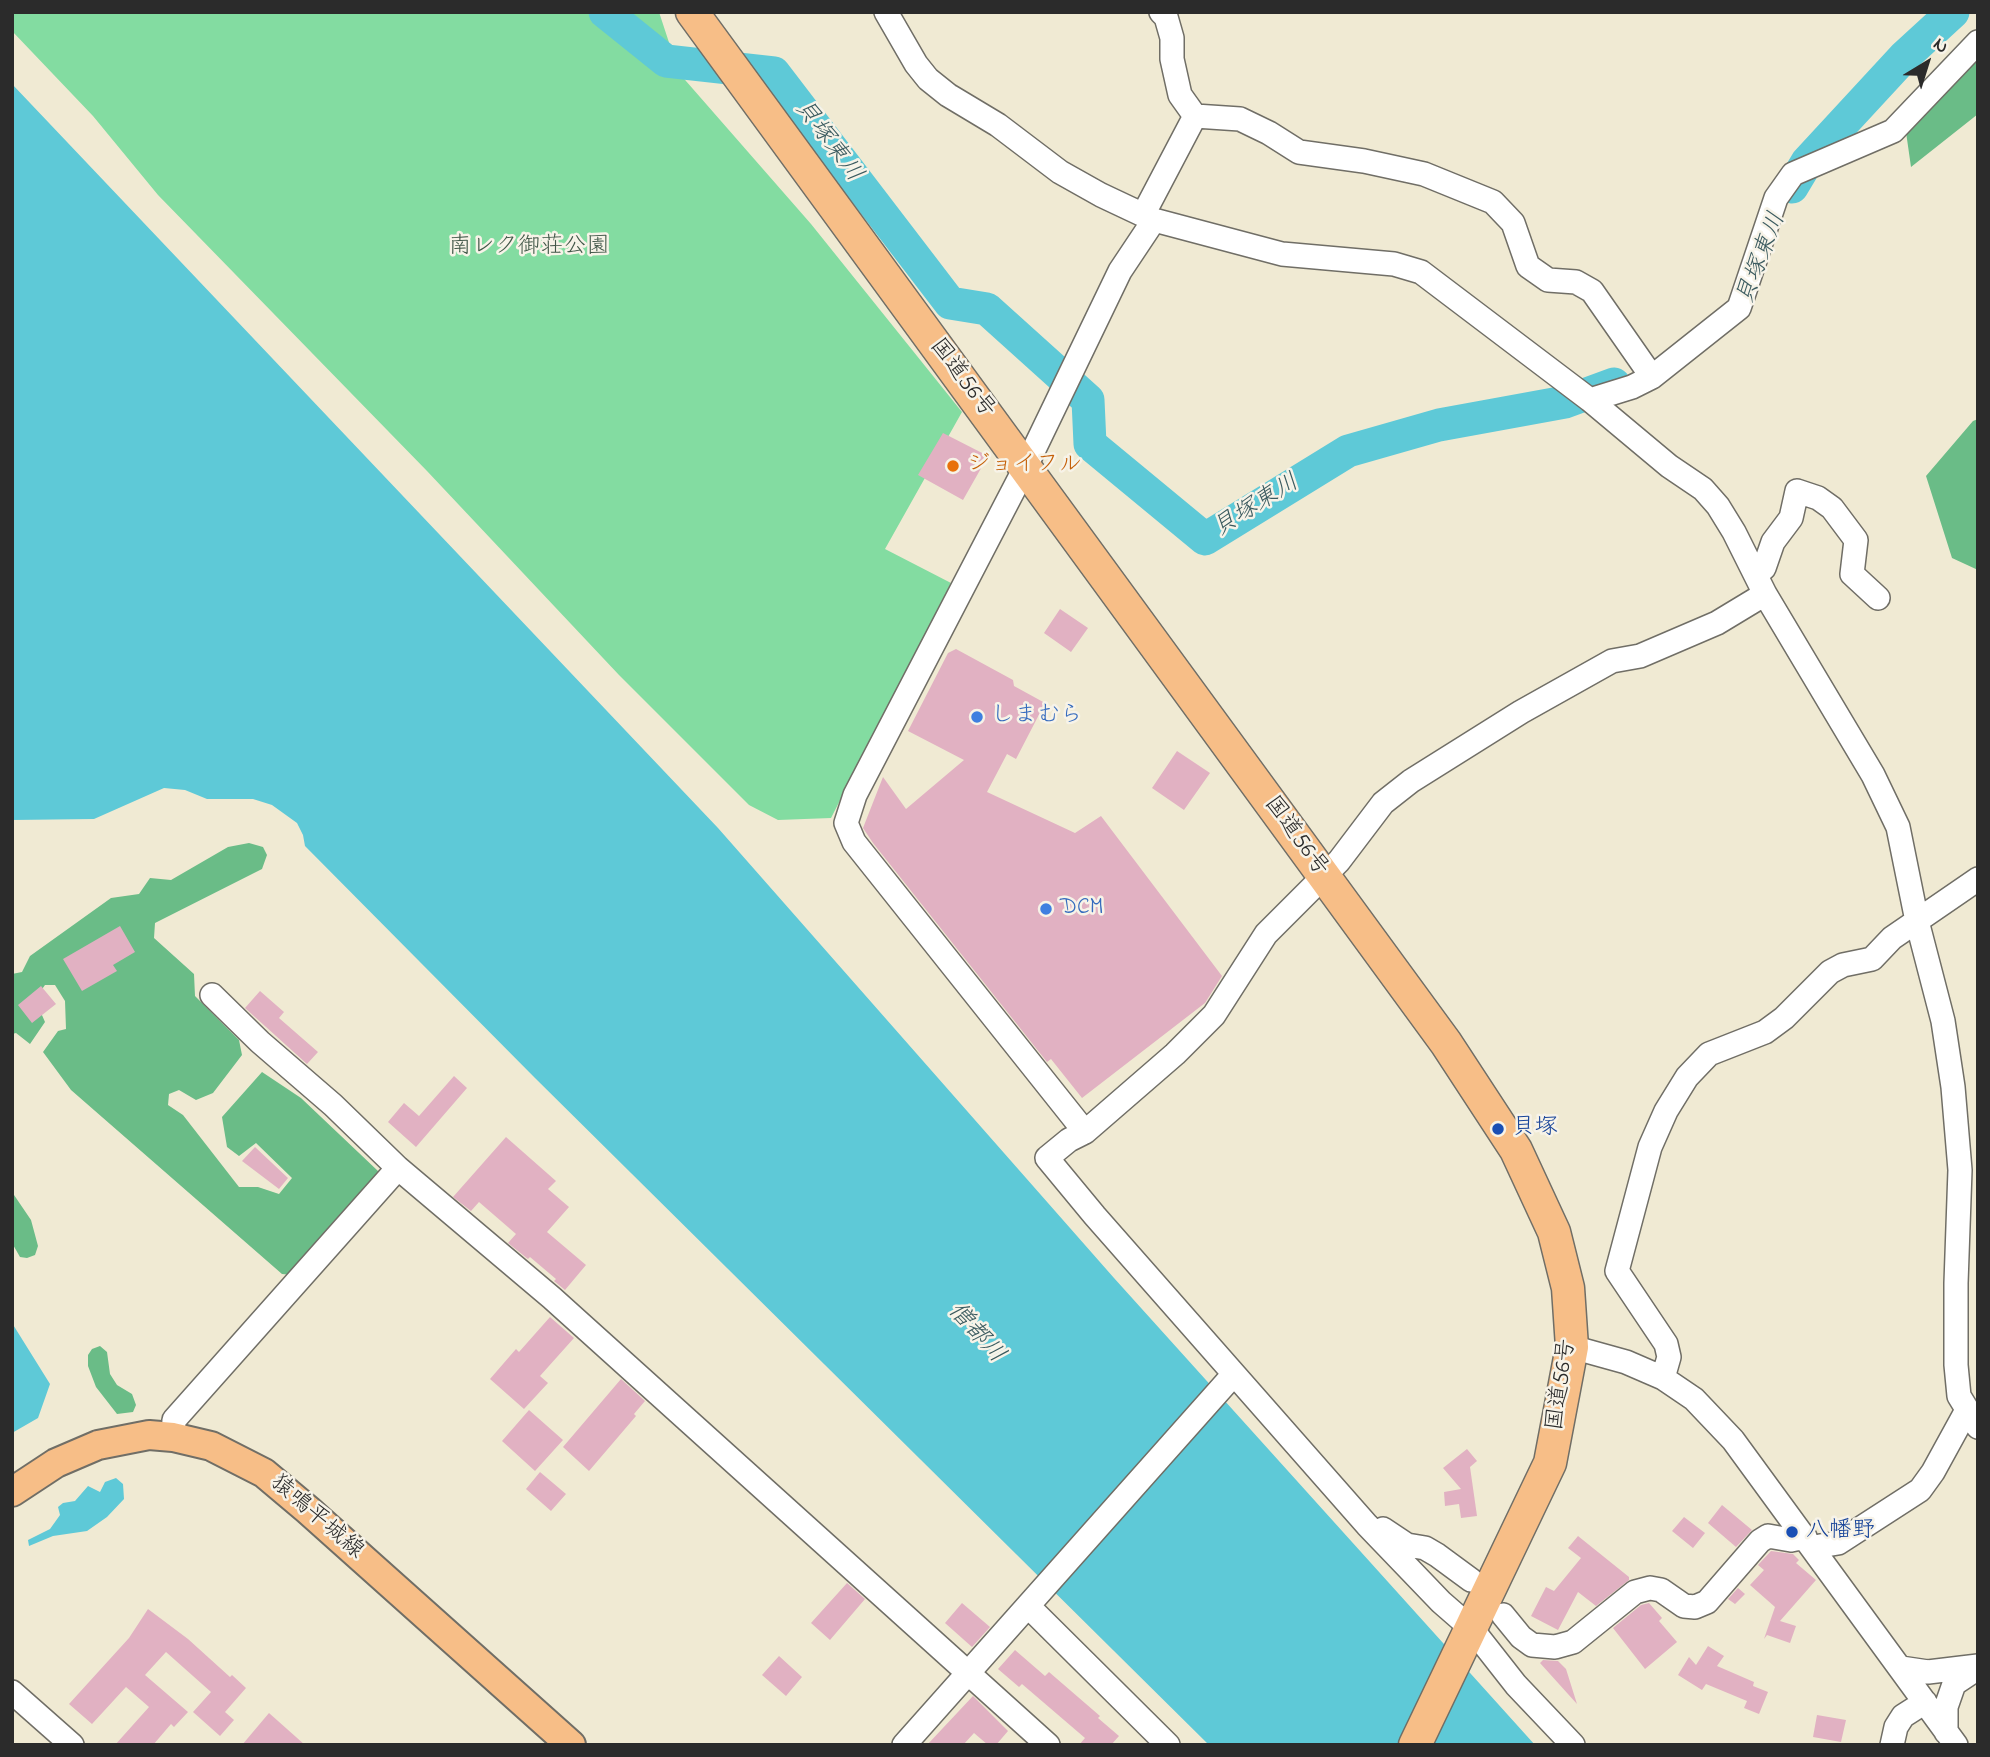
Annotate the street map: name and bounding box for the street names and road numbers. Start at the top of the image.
street label: 国道56号 [922,334,1000,424]
street label: 国道56号 [1257,792,1333,882]
street label: 国道56号 [1543,1337,1583,1433]
street label: 猿鳴平城線 [264,1470,368,1566]

